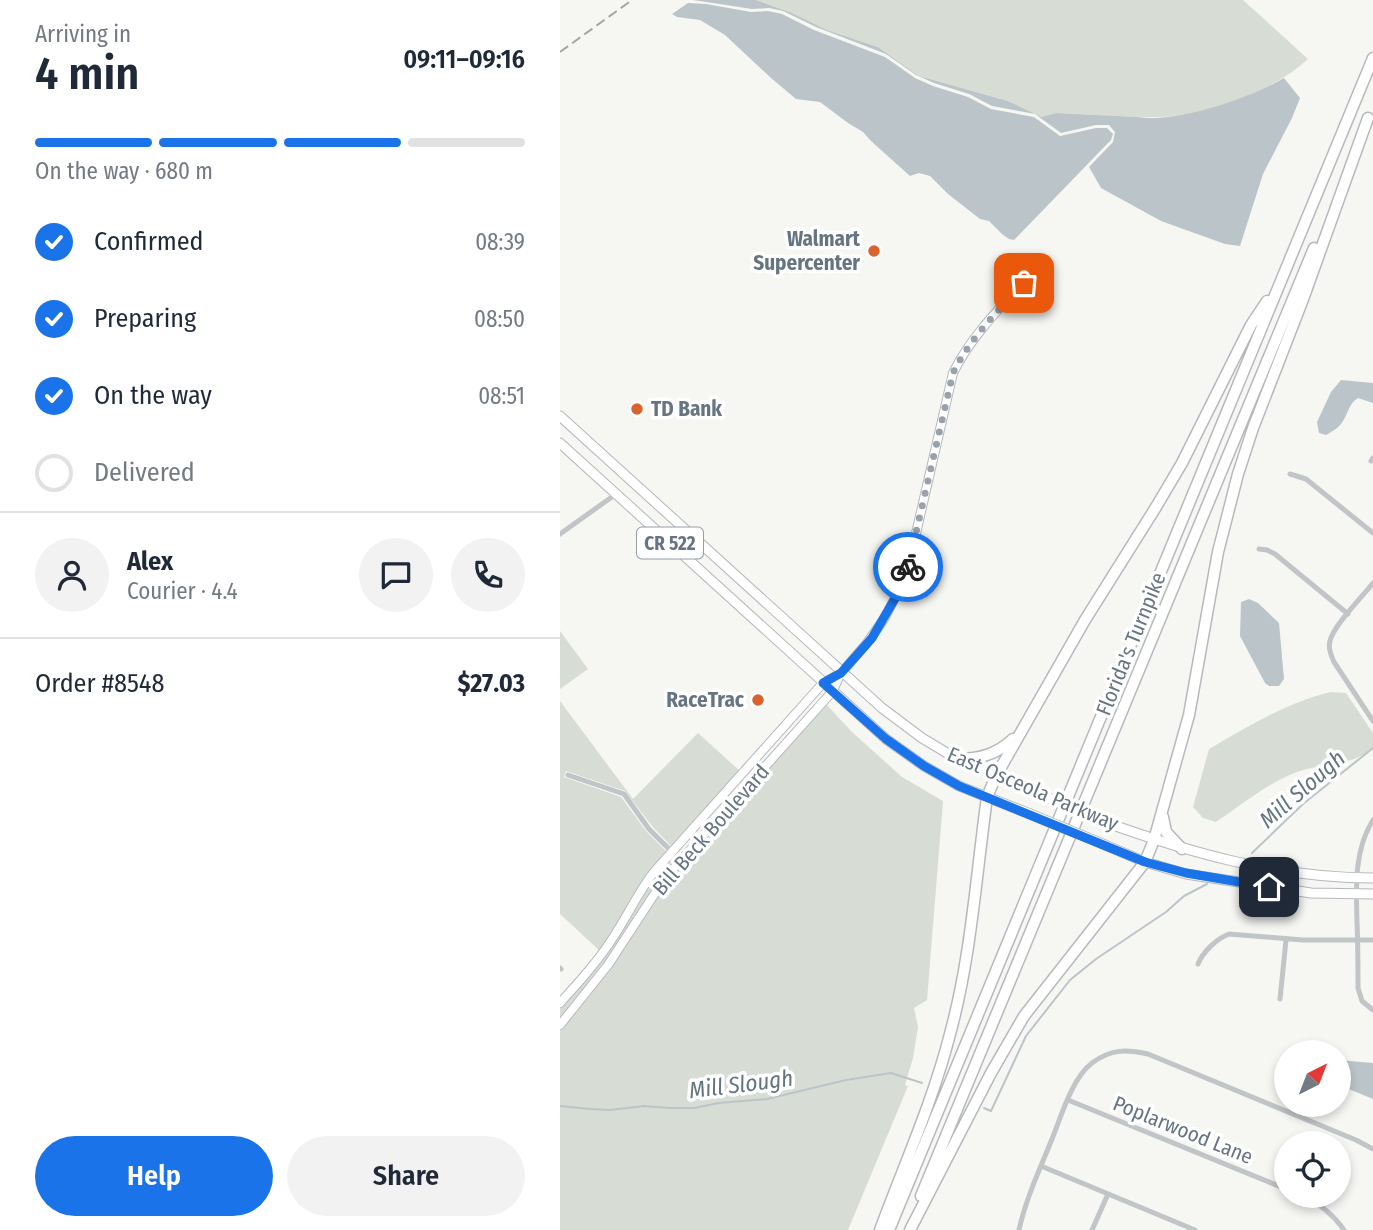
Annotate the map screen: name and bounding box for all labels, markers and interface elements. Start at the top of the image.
text: Arriving in [35,20,131,48]
text: 09:11–09:16 [403,44,525,75]
text: 4 min [35,46,139,101]
text: On the way · 680 m [35,157,213,185]
icon: check [35,223,73,261]
text: Confirmed [94,226,204,257]
place label: Walmart Supercenter [753,226,861,276]
text: 08:39 [475,228,525,256]
marker: Walmart Supercenter [866,243,882,259]
pin [994,253,1054,313]
icon: bag [1005,264,1043,302]
icon: check [35,300,73,338]
text: Preparing [94,303,196,334]
text: 08:50 [474,305,525,333]
icon: check [35,377,73,415]
text: On the way [94,380,212,411]
text: 08:51 [478,382,525,410]
place label: TD Bank [651,396,722,422]
marker: TD Bank [629,401,645,417]
text: Delivered [94,457,195,488]
road number: CR 522 [637,528,703,558]
courier [873,532,943,602]
button: person [35,538,109,612]
button: chat [359,538,433,612]
button: phone [451,538,525,612]
text: Alex [127,546,173,577]
icon: bike [889,548,927,586]
street label: Florida's Turnpike [1090,569,1172,719]
text: Courier · 4.4 [127,577,238,605]
text: Order #8548 [35,668,164,699]
text: $27.03 [458,668,525,699]
place label: RaceTrac [666,687,745,713]
marker: RaceTrac [750,692,766,708]
street label: East Osceola Parkway [943,741,1123,837]
water label: Mill Slough [1253,744,1351,834]
street label: Bill Beck Boulevard [647,759,775,901]
pin [1239,857,1299,917]
icon: home [1250,868,1288,906]
north arrow [1274,1040,1351,1116]
map controls [1274,1040,1351,1208]
water label: Mill Slough [687,1064,795,1104]
street label: Poplarwood Lane [1109,1090,1257,1170]
button: locate [1274,1131,1351,1208]
button: Help [35,1136,273,1216]
button: Share [287,1136,525,1216]

